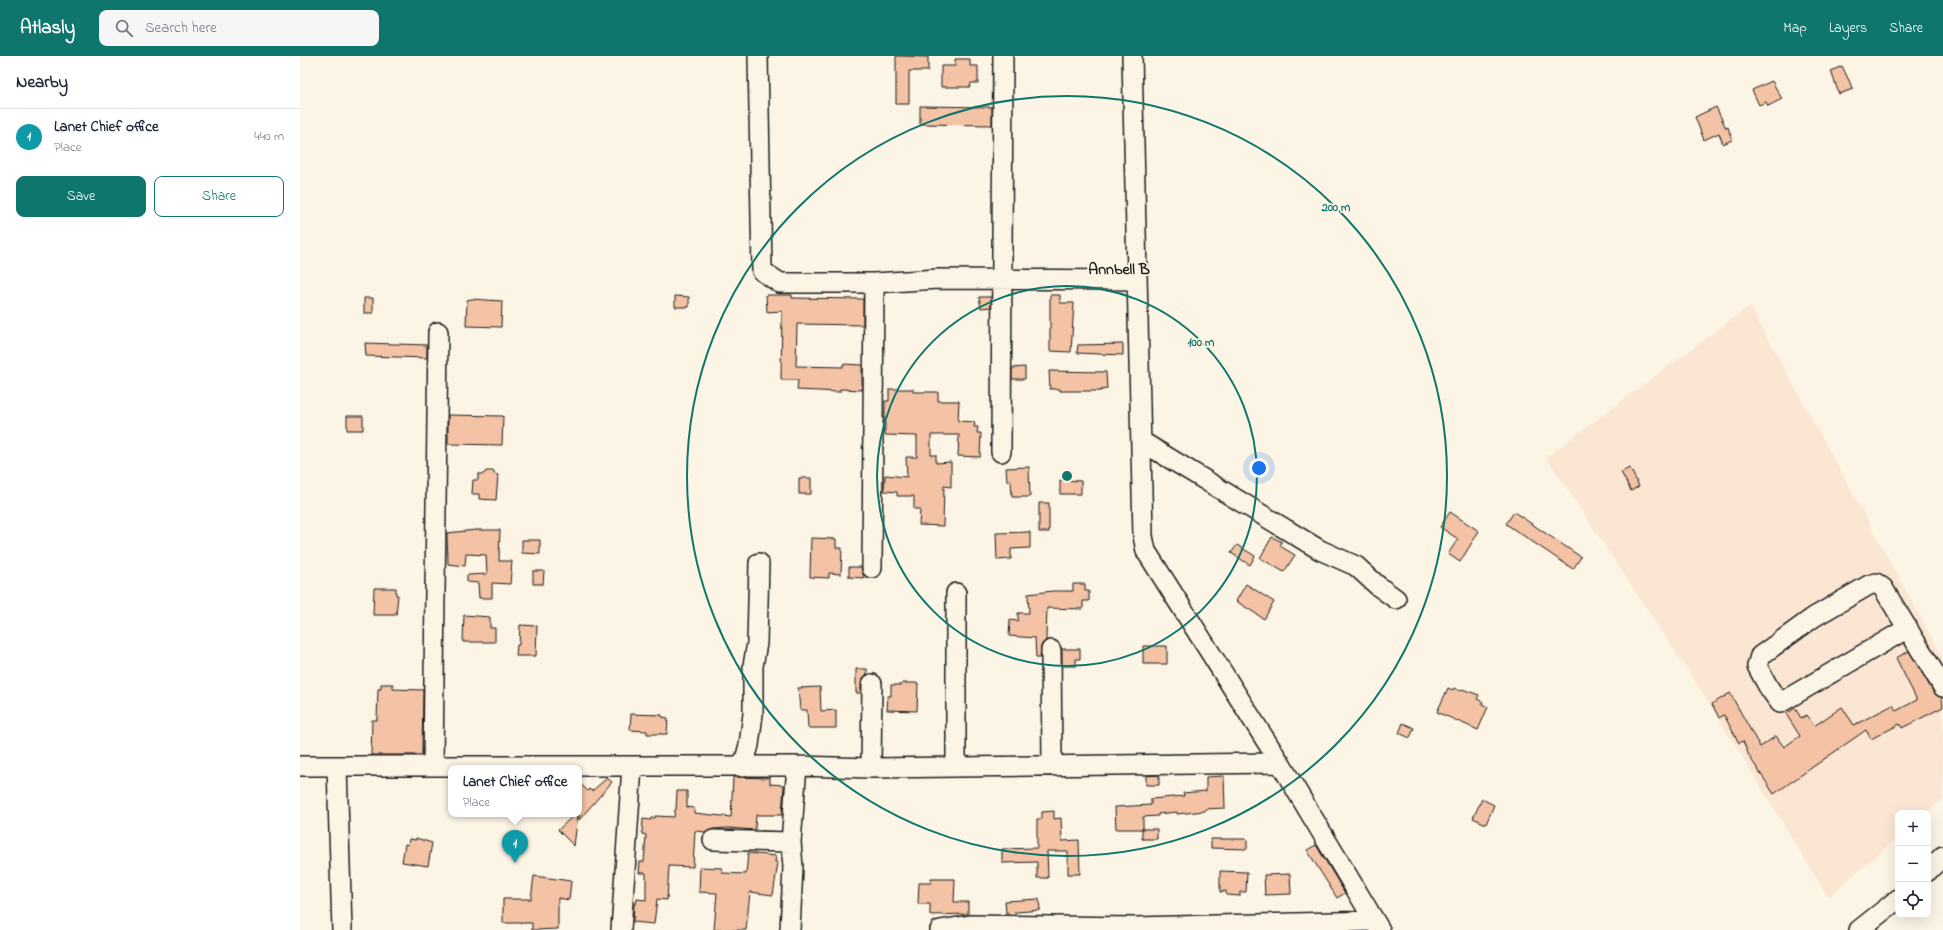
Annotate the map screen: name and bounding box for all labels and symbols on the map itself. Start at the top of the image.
text: 200 m [1321,199,1351,217]
district label: Annbell B [1088,258,1150,282]
text: 100 m [1188,334,1215,352]
your location [1249,458,1269,478]
centre of rings [1060,469,1074,483]
pin: 1 [502,830,528,863]

